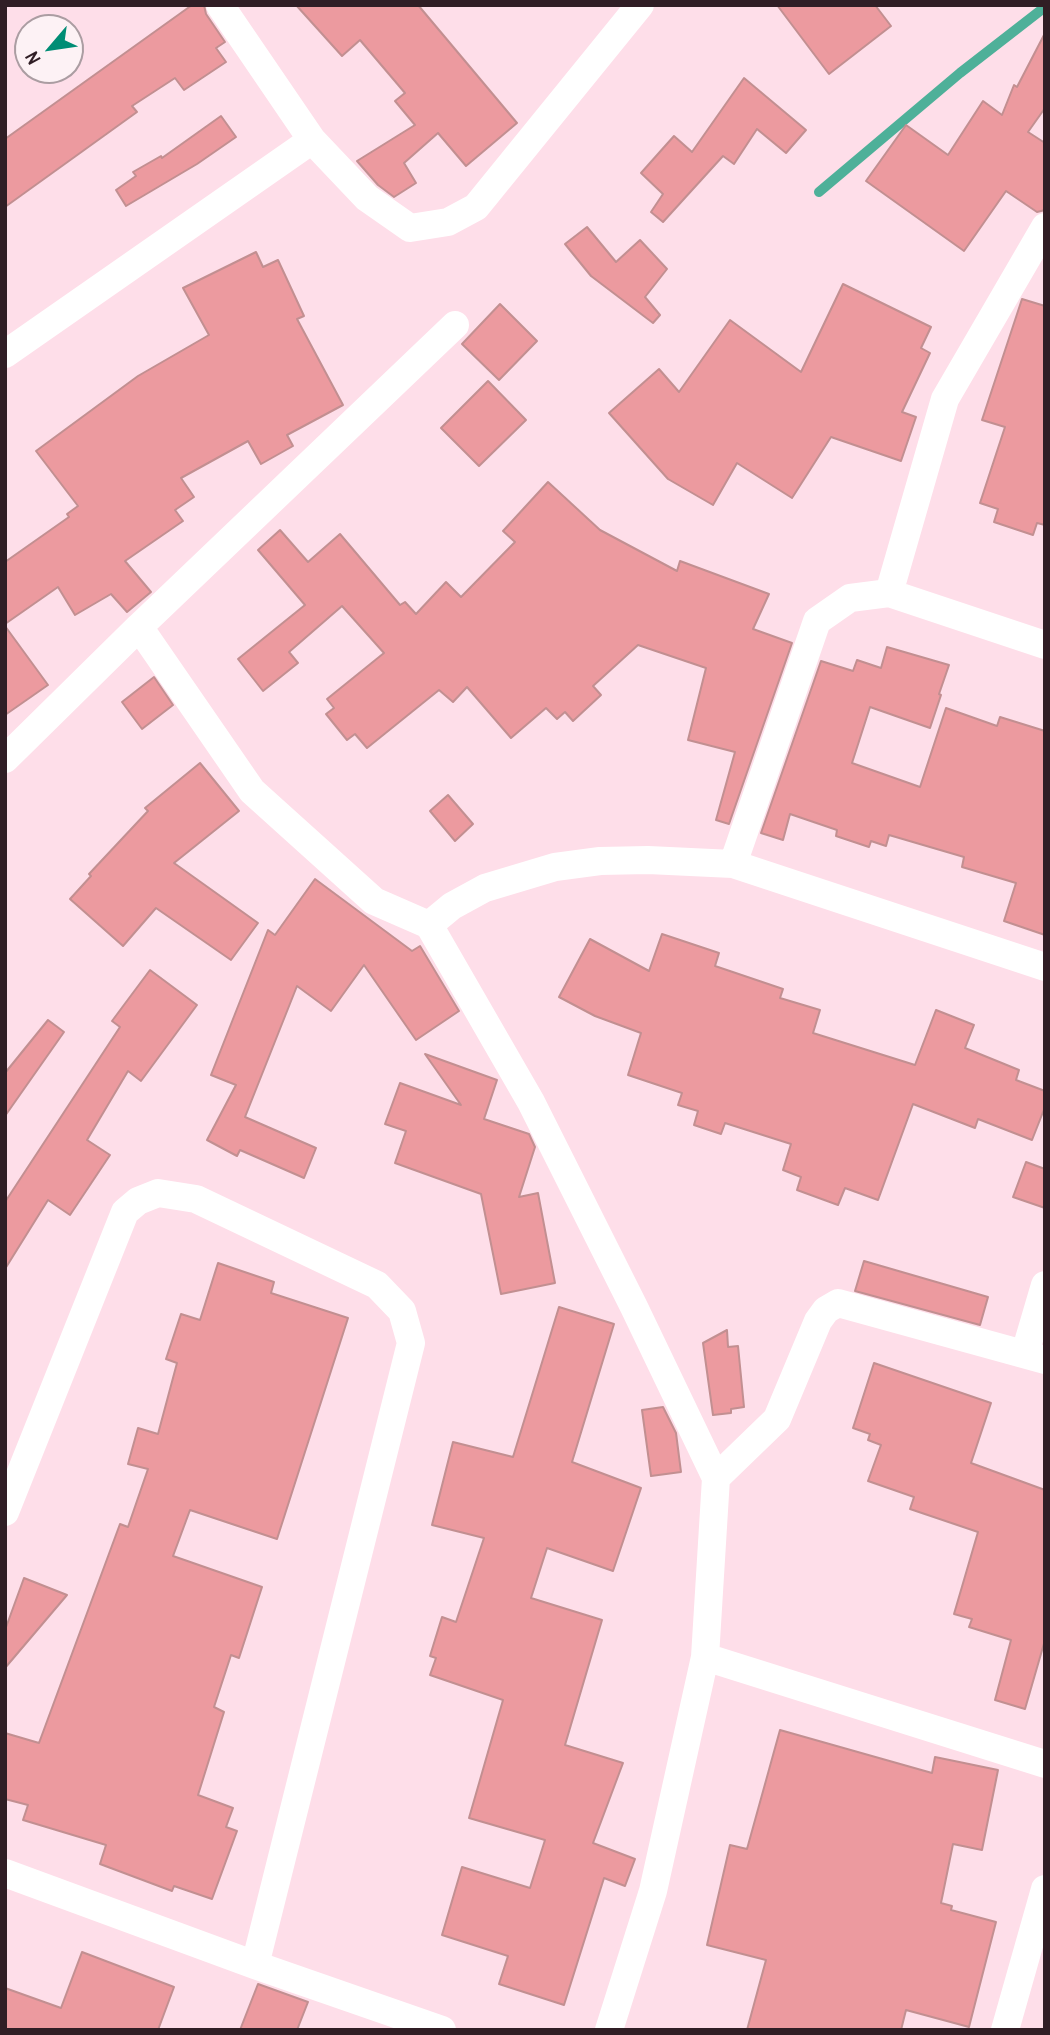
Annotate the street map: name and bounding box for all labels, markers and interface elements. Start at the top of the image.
north arrow [14,14,84,84]
text: N [18,47,46,69]

